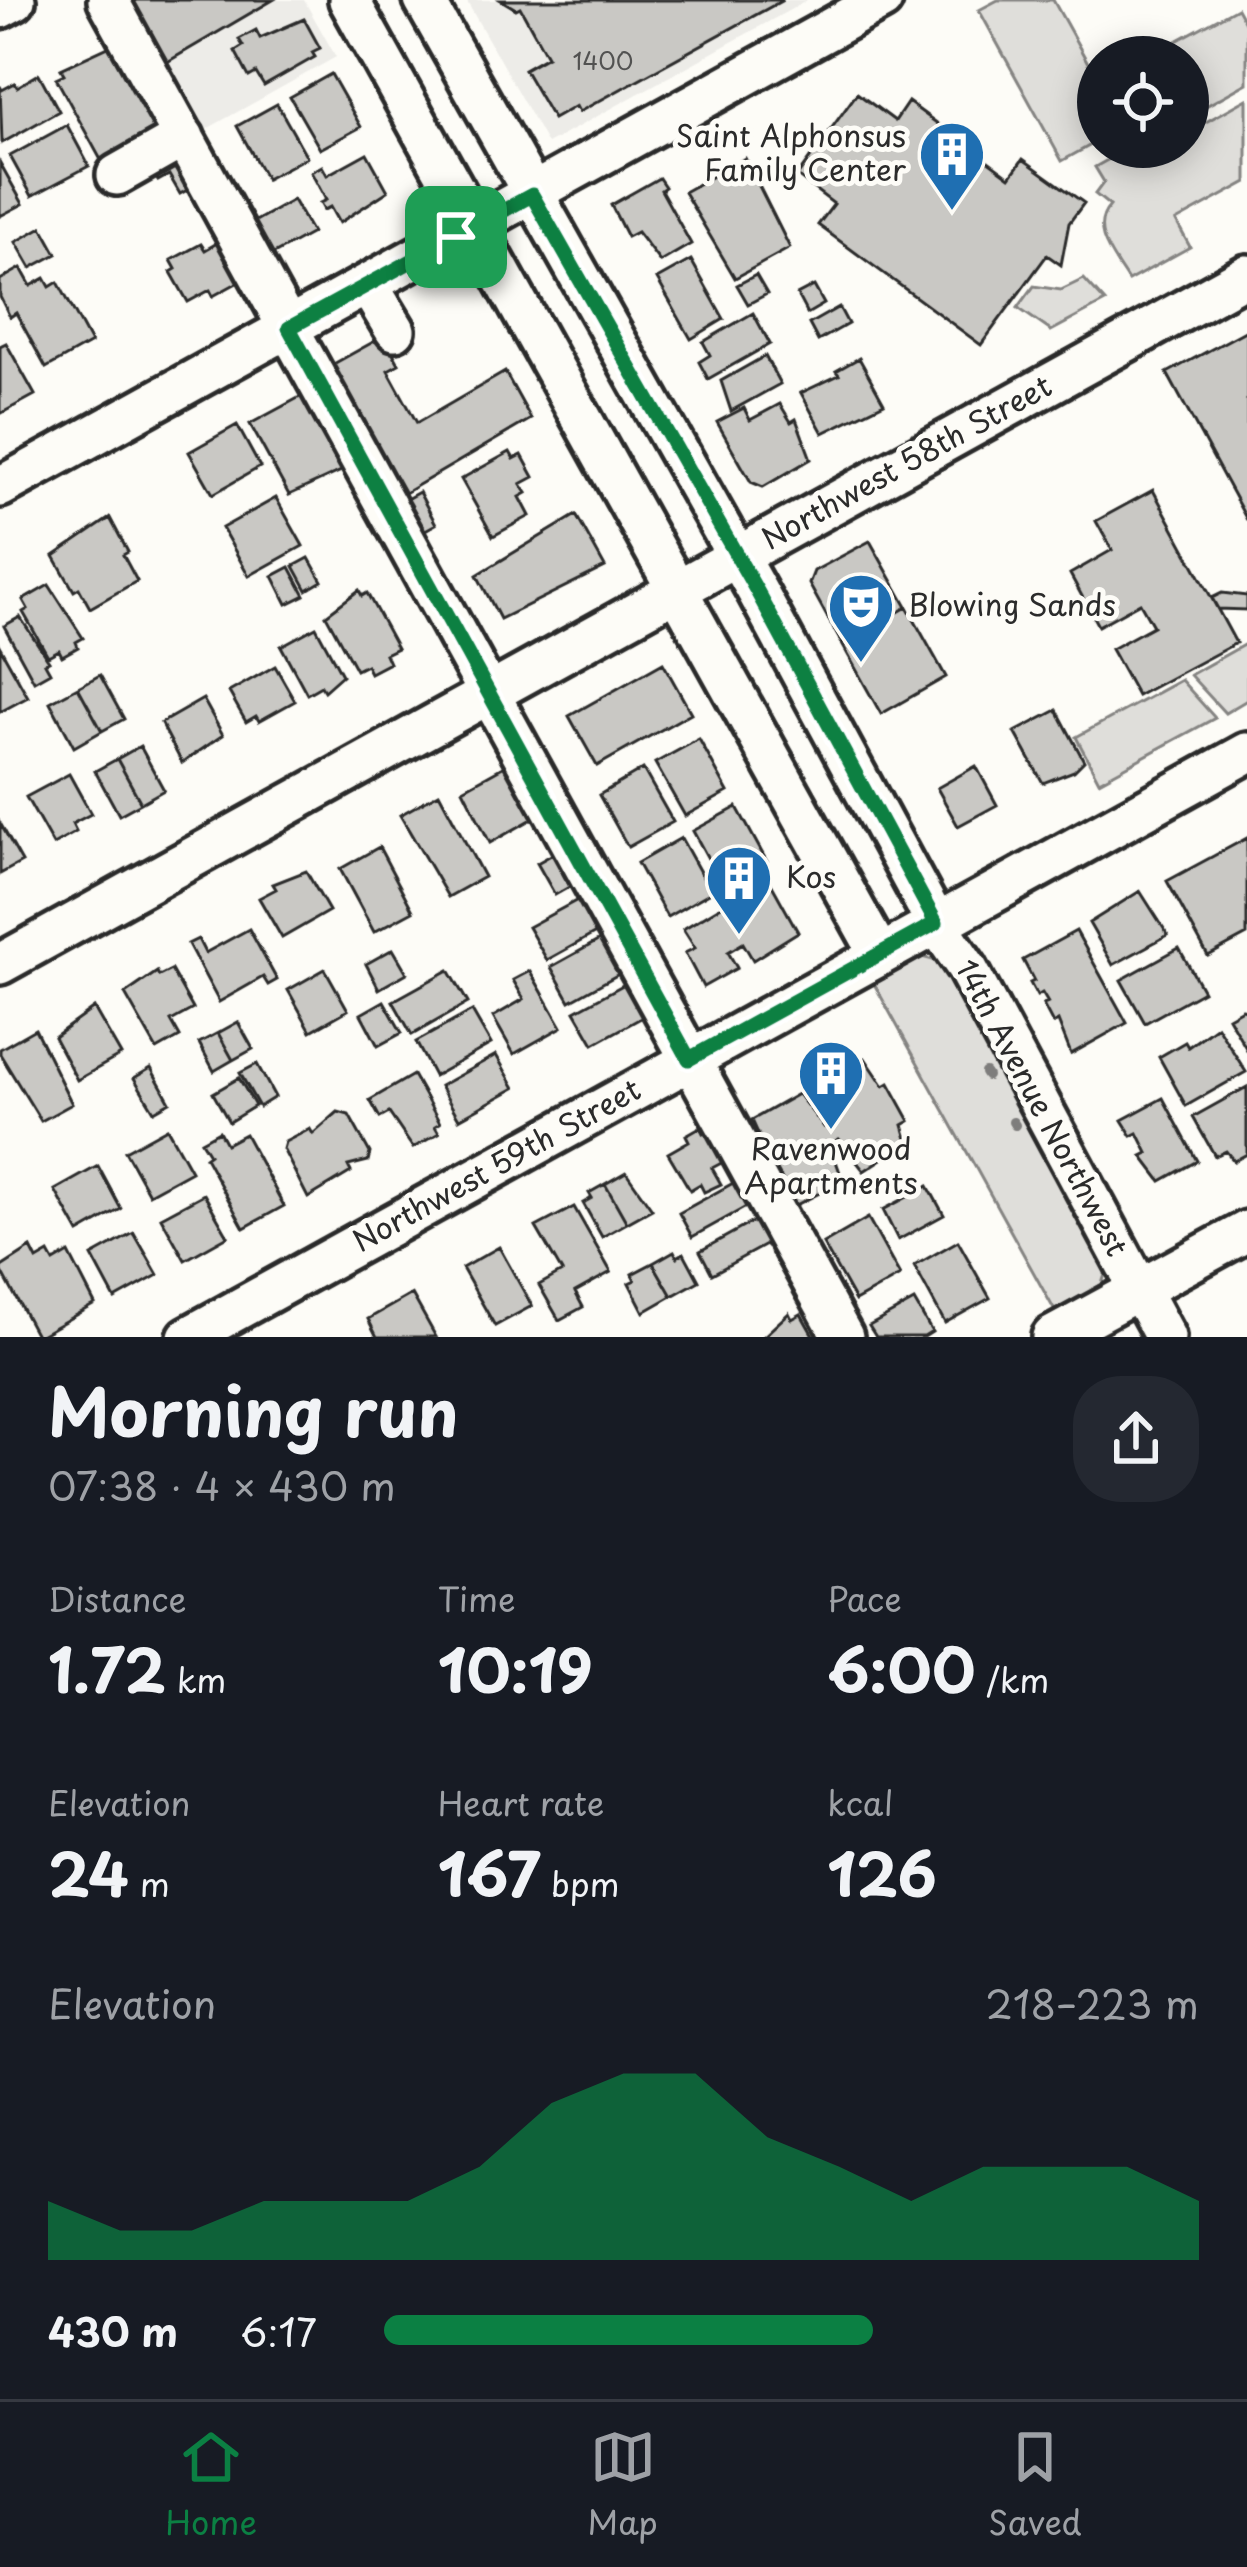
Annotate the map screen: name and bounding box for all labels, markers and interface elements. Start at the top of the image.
map controls [1077,36,1209,168]
button: locate [1077,36,1209,168]
house number: 1400 [573,42,633,78]
place label: Saint Alphonsus Family Center [676,112,906,191]
building icon: Saint Alphonsus Family Center [917,119,987,213]
pin [405,186,507,288]
icon: arrive [423,204,489,270]
street label: Northwest 58th Street [752,362,1059,559]
theatre icon: Blowing Sands [826,571,896,665]
place label: Blowing Sands [908,581,1116,626]
building icon: Kos [704,843,774,937]
place label: Kos [786,853,836,898]
street label: 14th Avenue Northwest [946,950,1141,1264]
building icon: Ravenwood Apartments [796,1038,866,1132]
street label: Northwest 59th Street [344,1066,648,1262]
place label: Ravenwood Apartments [744,1125,918,1204]
text: Morning run [48,1360,458,1459]
button: share [1073,1376,1199,1502]
text: 07:38 · 4 × 430 m [48,1455,396,1514]
text: Distance [48,1573,186,1623]
text: Time [438,1573,516,1623]
text: Pace [827,1573,902,1623]
text: 1.72 [48,1623,166,1713]
text: 10:19 [438,1623,593,1713]
text: 6:00 [827,1623,975,1713]
text: km [166,1654,226,1704]
text: /km [975,1654,1049,1704]
text: Elevation [48,1777,190,1827]
text: Heart rate [438,1777,604,1827]
text: kcal [827,1777,893,1827]
text: 24 [48,1827,129,1917]
text: 167 [438,1827,541,1917]
text: 126 [827,1827,937,1917]
text: m [129,1858,170,1908]
text: bpm [541,1858,620,1908]
text: Elevation [48,1973,216,2032]
text: 218–223 m [985,1973,1199,2032]
text: 430 m [48,2301,178,2360]
text: 6:17 [240,2301,317,2360]
tab: Home [165,2424,257,2546]
tab: Map [587,2424,658,2546]
tab: Saved [988,2424,1082,2546]

